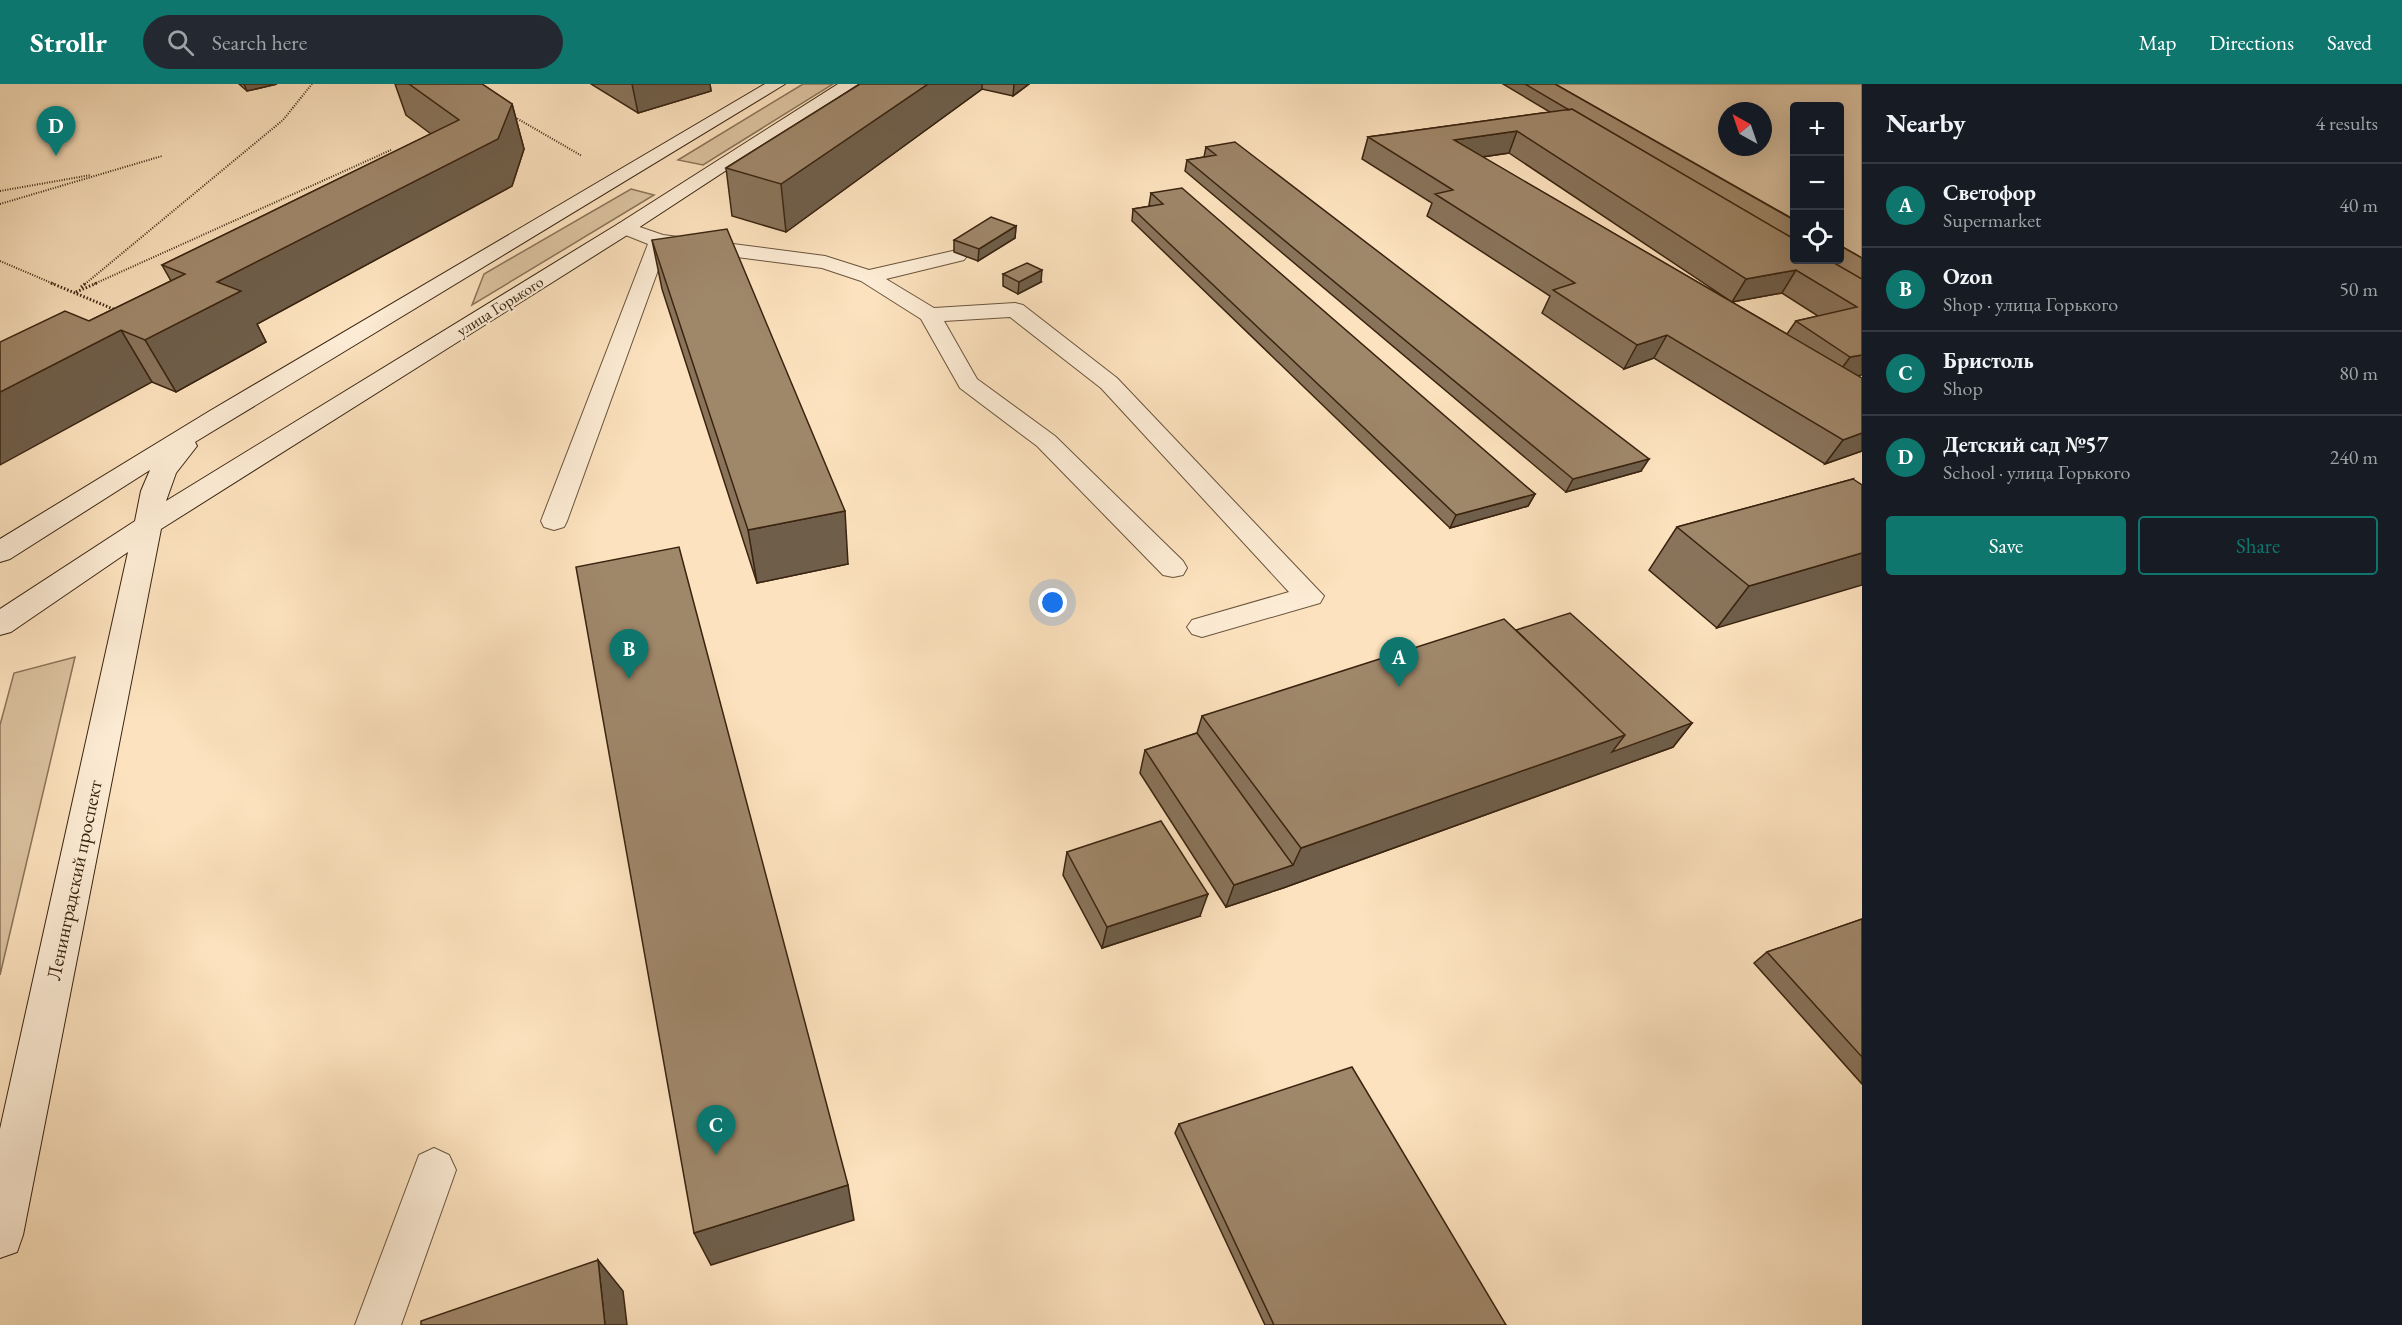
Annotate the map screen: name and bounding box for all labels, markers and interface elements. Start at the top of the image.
search box [143,15,563,69]
text: Strollr [30,24,107,60]
icon: search [164,26,197,59]
text: Search here [212,28,307,57]
text: Map [2139,29,2176,56]
text: Directions [2209,29,2294,56]
text: Saved [2327,29,2372,56]
north arrow [1718,102,1772,156]
map controls [1790,102,1844,264]
button: + [1790,102,1844,156]
pin: D [36,106,76,156]
text: Nearby [1886,106,1966,140]
text: 4 results [2315,110,2378,136]
button: − [1790,156,1844,210]
text: Светофор [1943,178,2036,207]
text: A [1898,192,1913,218]
text: 40 m [2339,192,2378,218]
text: Supermarket [1943,207,2041,233]
button: locate [1790,210,1844,264]
text: Ozon [1943,262,1993,291]
street label: улица Горького [453,271,547,341]
text: B [1899,276,1912,302]
text: 50 m [2339,276,2378,302]
text: Shop · улица Горького [1943,291,2118,317]
text: Бристоль [1943,346,2034,375]
text: C [1898,360,1913,386]
text: 80 m [2339,360,2378,386]
text: Shop [1943,375,1983,401]
text: Детский сад №57 [1943,430,2108,459]
text: D [1898,444,1913,470]
text: 240 m [2330,444,2378,470]
text: School · улица Горького [1943,459,2130,485]
button: Save [1886,516,2126,575]
button: Share [2138,516,2378,575]
your location [1038,588,1067,617]
pin: B [610,630,648,679]
pin: A [1380,638,1418,687]
street label: Ленинградский проспект [40,778,108,982]
pin: C [696,1106,736,1155]

